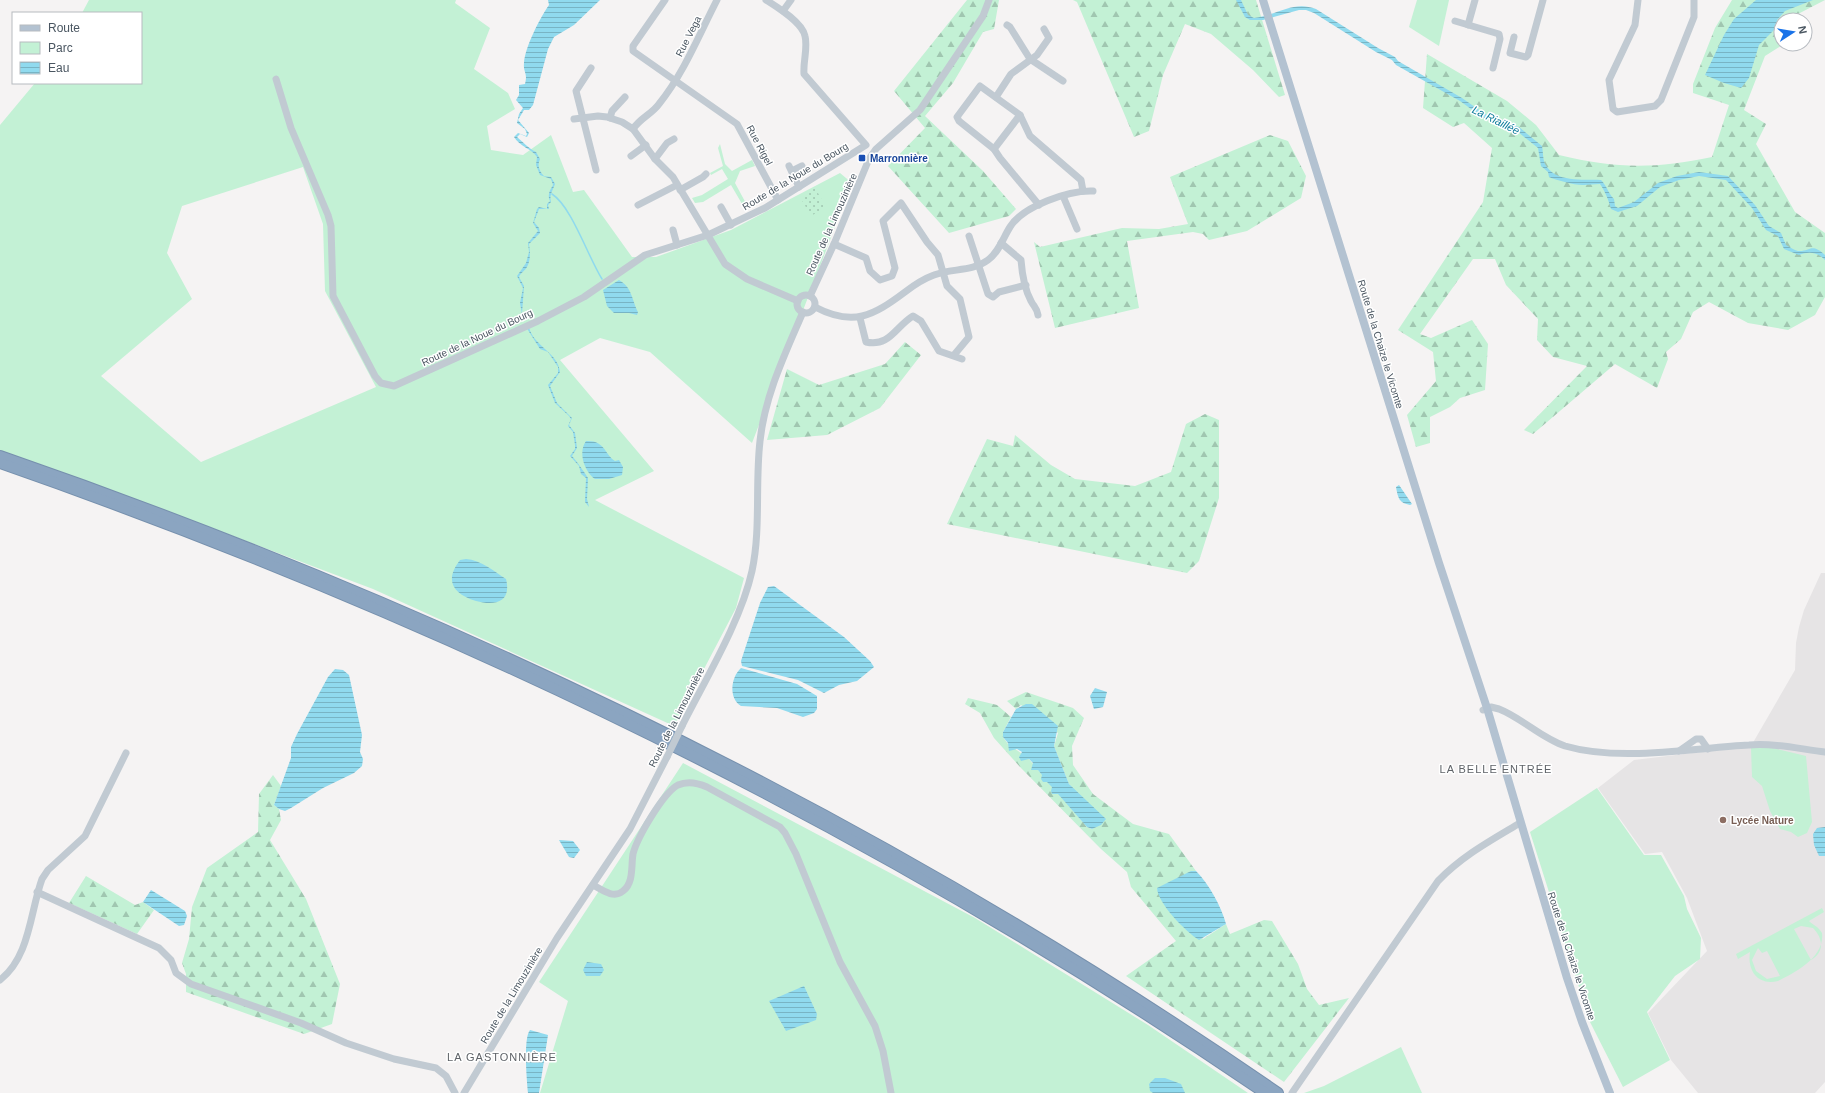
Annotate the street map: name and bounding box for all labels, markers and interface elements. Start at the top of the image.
legend [12,12,142,84]
north arrow [1773,12,1813,52]
street label: Rue Vega [674,14,704,58]
text: Route [48,21,80,35]
text: N [1796,25,1809,35]
text: Parc [48,41,73,55]
text: Eau [48,61,69,75]
water label: La Riaillée [1470,103,1522,137]
street label: Rue Rigel [744,123,775,167]
street label: Route de la Noue du Bourg [740,141,850,212]
marker: Marronnière [857,153,867,163]
place label: Marronnière [870,153,928,164]
street label: Route de la Limouzinière [804,171,859,277]
street label: Route de la Chaize le Vicomte [1356,278,1406,410]
street label: Route de la Noue du Bourg [420,307,534,368]
street label: Route de la Limouzinière [646,665,707,769]
district label: LA BELLE ENTRÉE [1440,763,1552,775]
marker: Lycée Nature [1718,815,1728,825]
place label: Lycée Nature [1731,815,1794,826]
street label: Route de la Chaize le Vicomte [1546,891,1598,1022]
street label: Route de la Limouzinière [478,945,545,1046]
district label: LA GASTONNIÈRE [447,1051,557,1063]

